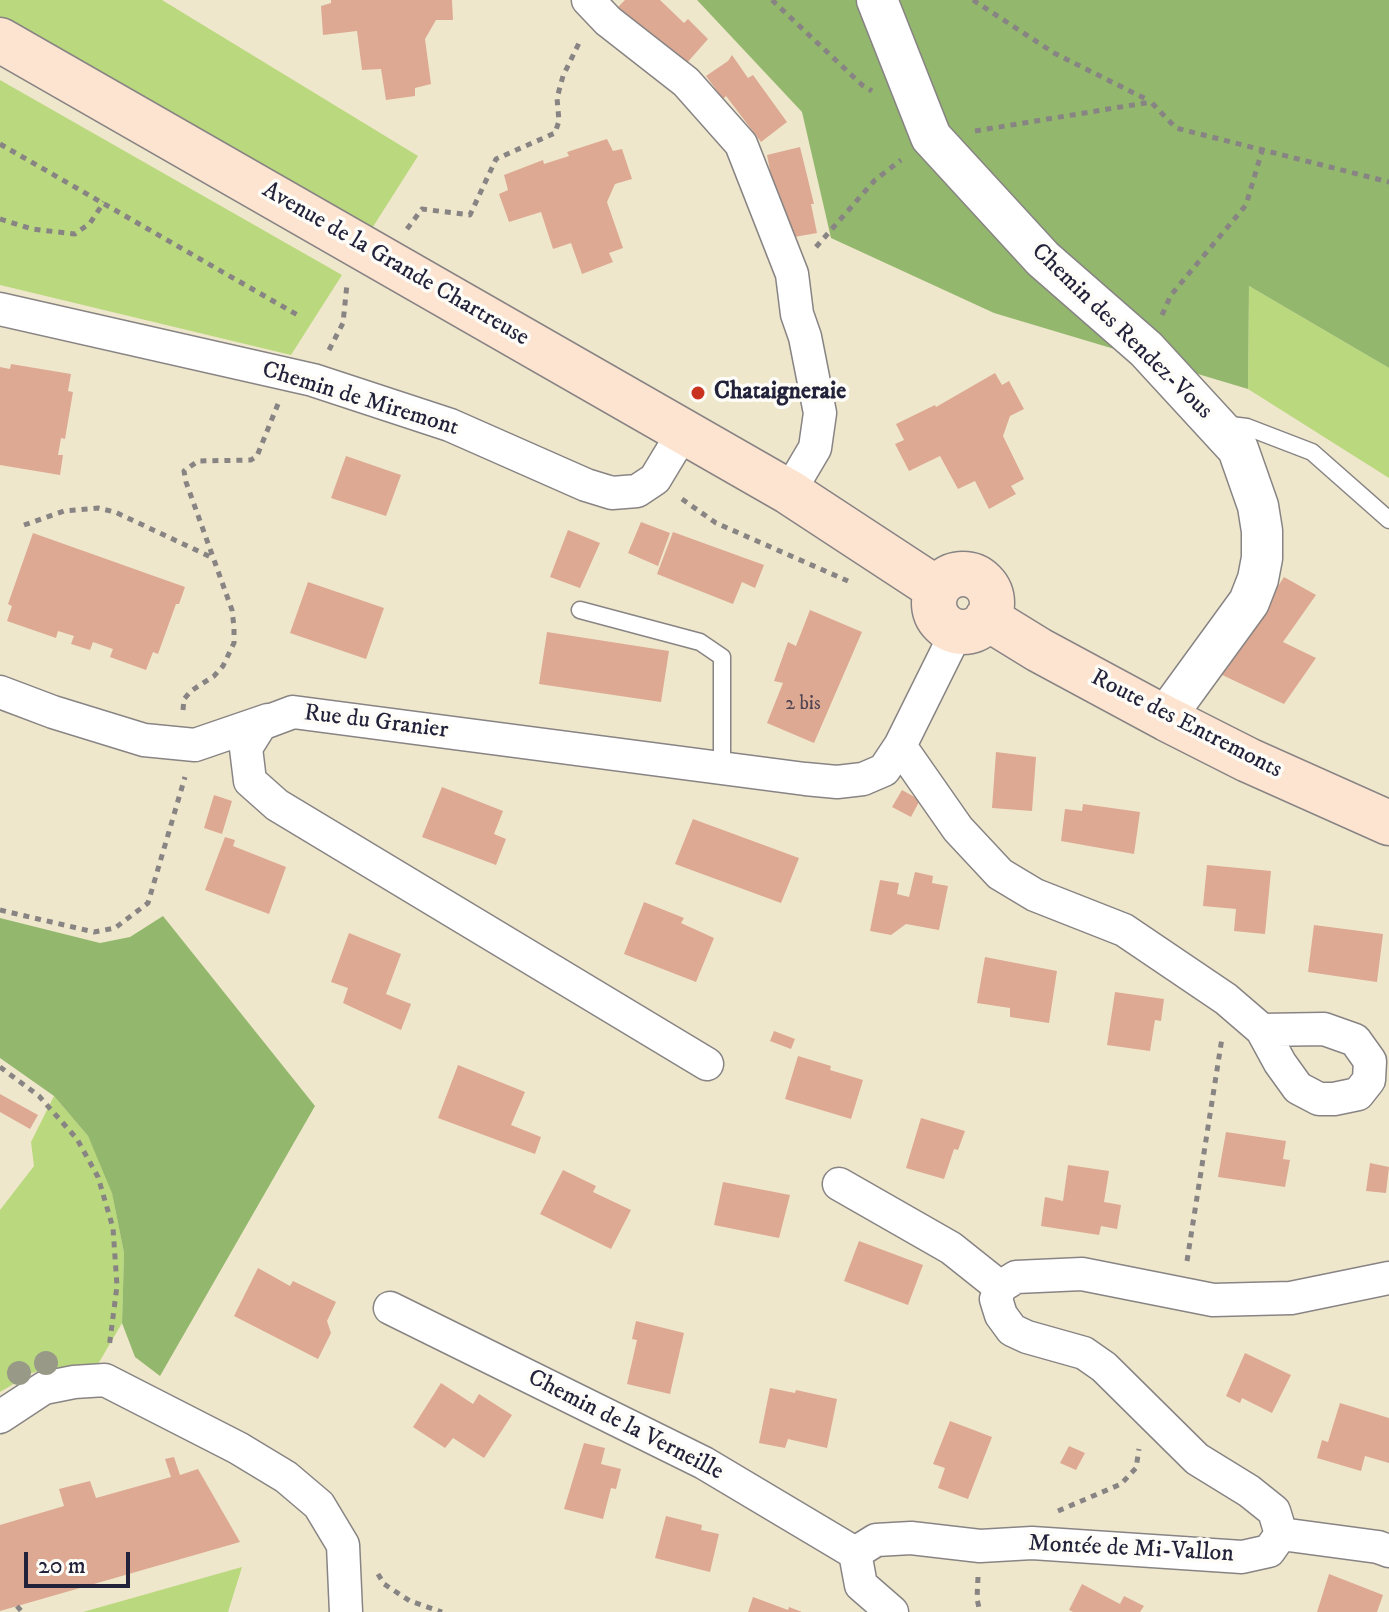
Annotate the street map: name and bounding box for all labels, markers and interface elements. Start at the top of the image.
street label: Avenue de la Grande Chartreuse [257,177,533,353]
street label: Chemin des Rendez-Vous [1024,238,1218,426]
street label: Chemin de Miremont [258,356,462,444]
place label: Chataigneraie [714,379,846,407]
marker: Chataigneraie [689,384,707,402]
street label: Route des Entremonts [1086,664,1286,786]
house number: 2 bis [785,693,821,717]
street label: Rue du Granier [302,700,450,746]
street label: Chemin de la Verneille [522,1364,728,1488]
street label: Montée de Mi-Vallon [1028,1530,1234,1570]
scale bar [28,1536,134,1586]
text: 20 m [38,1551,86,1581]

